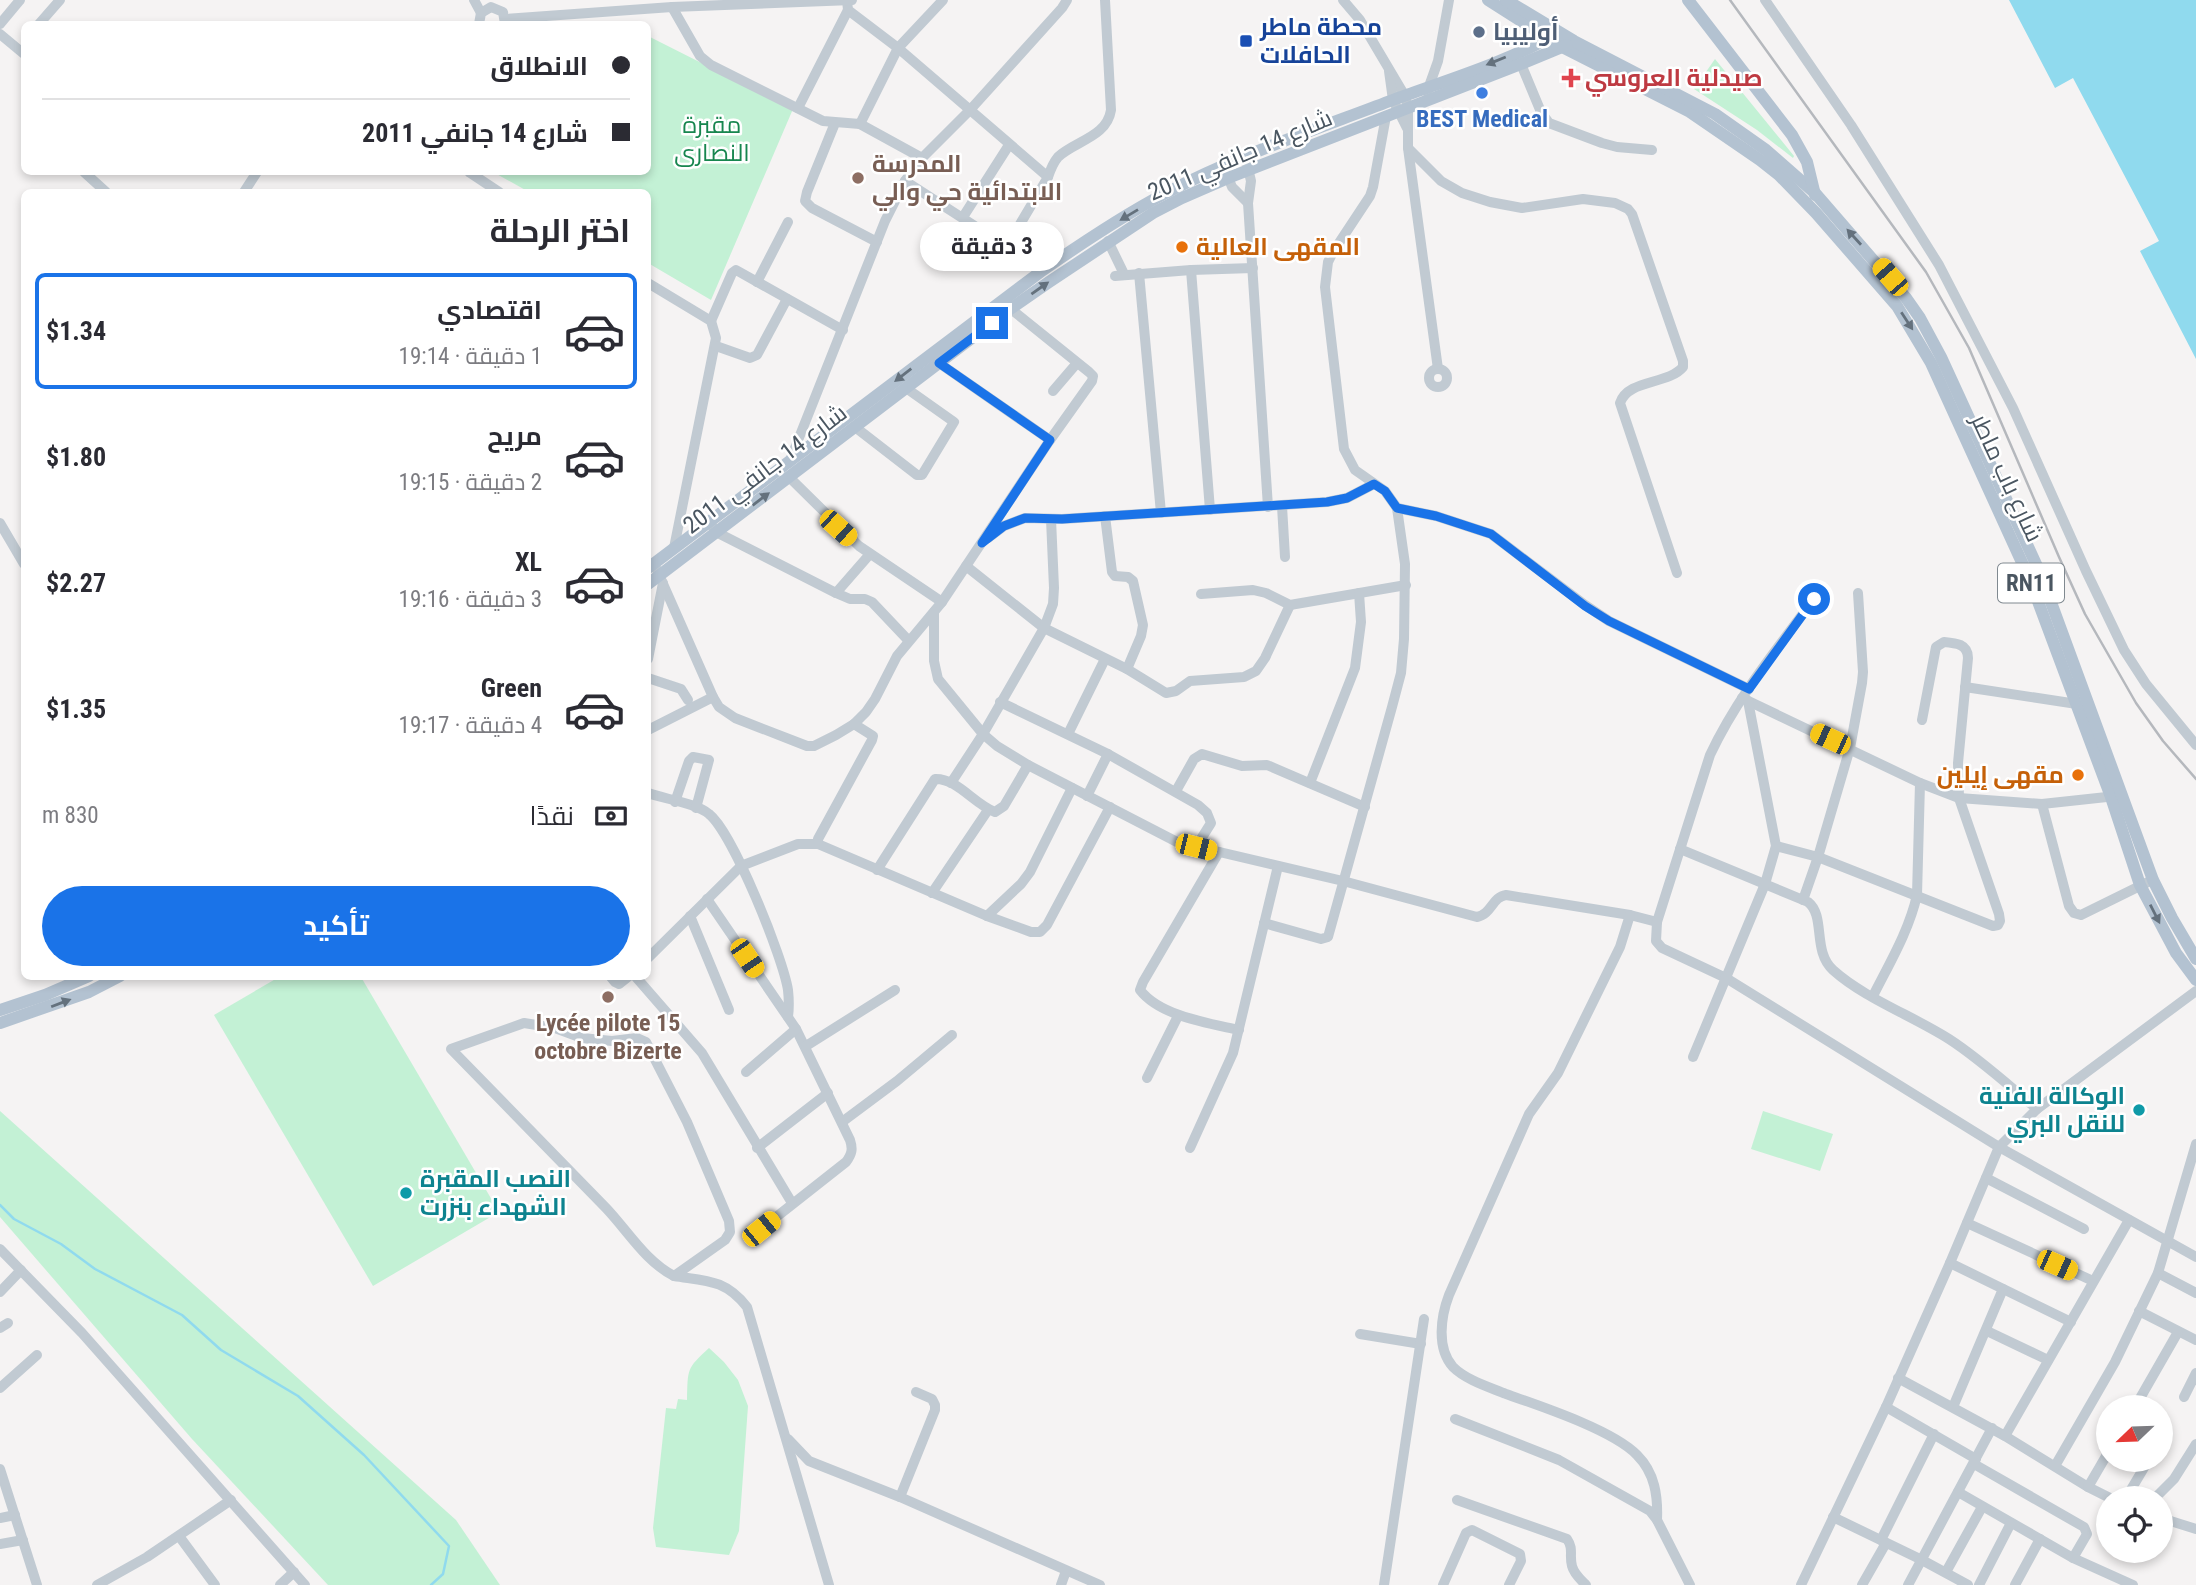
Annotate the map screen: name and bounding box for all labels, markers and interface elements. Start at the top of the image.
place label: محطة ماطر الحافلات [1259,13,1382,69]
place label: أوليبيا [1493,16,1558,46]
marker: أوليبيا [1471,24,1487,40]
marker: محطة ماطر الحافلات [1238,33,1254,49]
text: الانطلاق [490,51,588,81]
one-way arrow [1485,55,1506,66]
place label: صيدلية العروسي [1585,64,1763,97]
marker: صيدلية العروسي [1563,70,1579,86]
marker: BEST Medical [1474,85,1490,101]
street label: شارع 14 جانفي 2011 [1144,104,1338,211]
place label: BEST Medical [1416,105,1548,133]
park label: مقبرة النصارى [674,111,750,167]
text: شارع 14 جانفي 2011 [362,118,588,148]
place label: المدرسة الابتدائية حي والي [872,150,1062,211]
marker: المدرسة الابتدائية حي والي [850,170,866,186]
one-way arrow [1119,208,1138,221]
text: اختر الرحلة [490,212,630,250]
callout: 3 دقيقة [920,222,1064,270]
one-way arrow [1847,229,1863,246]
text: 3 دقيقة [951,233,1033,260]
place label: المقهى العالية [1196,233,1360,261]
marker: المقهى العالية [1174,239,1190,255]
car [1869,254,1912,300]
one-way arrow [1031,281,1049,295]
text: اقتصادي [437,295,542,325]
icon: car [563,300,626,363]
route end [976,307,1008,339]
one-way arrow [1900,312,1914,330]
text: $1.34 [46,316,106,346]
text: 1 دقيقة · 19:14 [399,343,542,370]
one-way arrow [895,367,913,382]
street label: شارع 14 جانفي 2011 [678,398,855,544]
street label: شارع باب ماطر [1963,408,2049,547]
text: مريح [487,421,542,451]
icon: car [563,426,626,489]
text: $1.80 [46,442,106,472]
text: 2 دقيقة · 19:15 [399,469,542,496]
one-way arrow [752,492,770,507]
car [816,506,861,550]
text: XL [515,547,542,577]
icon: car [563,552,626,615]
road number: RN11 [1998,564,2064,603]
text: $2.27 [46,568,106,598]
route start [1798,583,1830,615]
text: 3 دقيقة · 19:16 [399,586,542,613]
text: Green [481,673,542,703]
icon: car [563,678,626,741]
text: $1.35 [46,694,106,724]
text: 4 دقيقة · 19:17 [399,712,542,739]
car [1807,721,1854,757]
place label: مقهى إيلين [1937,761,2064,790]
marker: مقهى إيلين [2070,767,2086,783]
icon: cash [592,797,630,835]
text: نقدًا [530,801,574,831]
text: 830 m [42,802,99,829]
car [1174,832,1219,862]
button: تأكيد [42,886,630,966]
one-way arrow [2149,904,2160,924]
car [727,935,768,981]
marker: Lycée pilote 15 octobre Bizerte [600,989,616,1005]
one-way arrow [51,997,72,1008]
place label: Lycée pilote 15 octobre Bizerte [534,1009,682,1065]
place label: الوكالة الفنية للنقل البري [1979,1082,2125,1143]
marker: الوكالة الفنية للنقل البري [2131,1102,2147,1118]
place label: النصب المقبرة الشهداء بنزرت [420,1165,571,1221]
marker: النصب المقبرة الشهداء بنزرت [398,1185,414,1201]
car [739,1208,784,1250]
car [2034,1247,2081,1283]
north arrow [2096,1395,2174,1472]
map controls [2096,1395,2173,1563]
button: locate [2096,1486,2173,1563]

